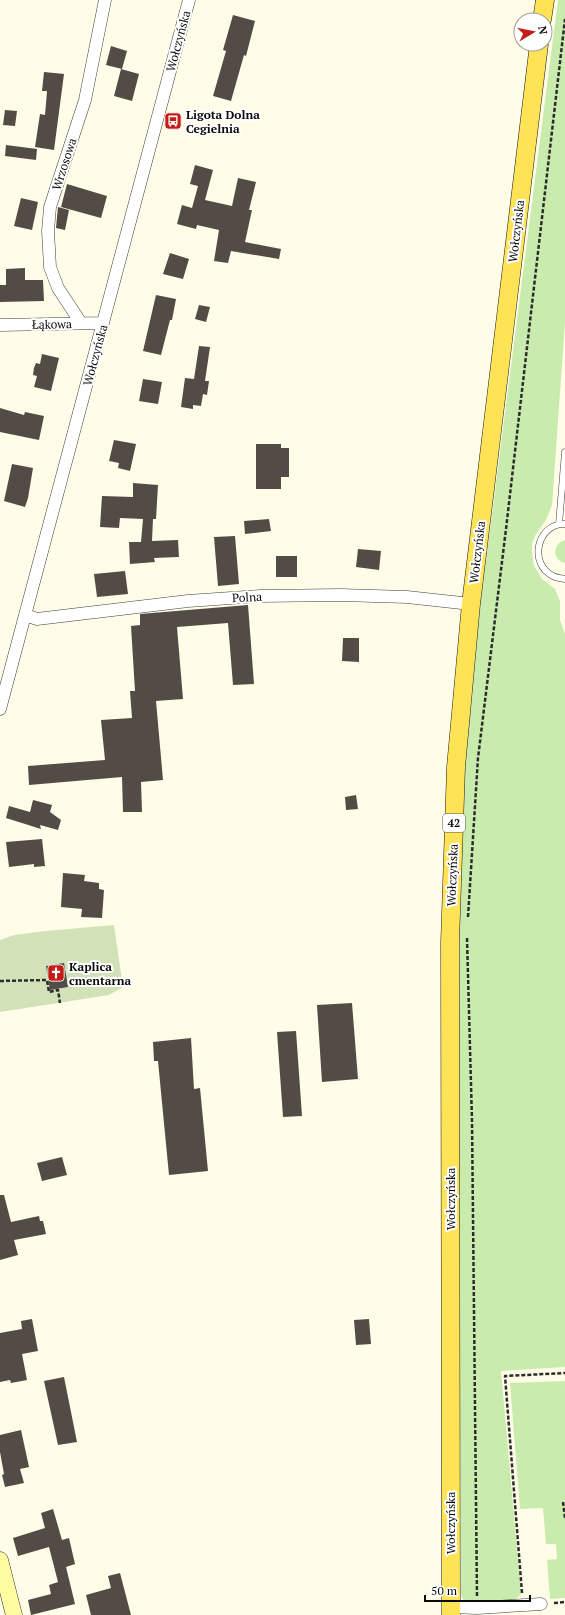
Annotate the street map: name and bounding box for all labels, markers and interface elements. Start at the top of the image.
street label: Wołczyńska [163,9,193,73]
north arrow [513,12,553,52]
text: N [535,25,551,36]
place label: Ligota Dolna Cegielnia [186,107,260,136]
bus stop icon: Ligota Dolna Cegielnia [163,111,183,131]
street label: Wrzosowa [49,136,79,192]
street label: Wołczyńska [505,199,527,263]
street label: Łąkowa [32,316,72,332]
street label: Wołczyńska [80,323,110,387]
street label: Wołczyńska [466,520,488,584]
street label: Polna [232,589,262,605]
road number: 42 [443,814,465,832]
street label: Wołczyńska [443,843,461,907]
place label: Kaplica cmentarna [69,959,131,988]
church icon: Kaplica cmentarna [46,963,66,983]
street label: Wołczyńska [443,1168,458,1230]
street label: Wołczyńska [443,1492,458,1554]
scale bar [425,1577,530,1603]
text: 50 m [431,1583,458,1598]

